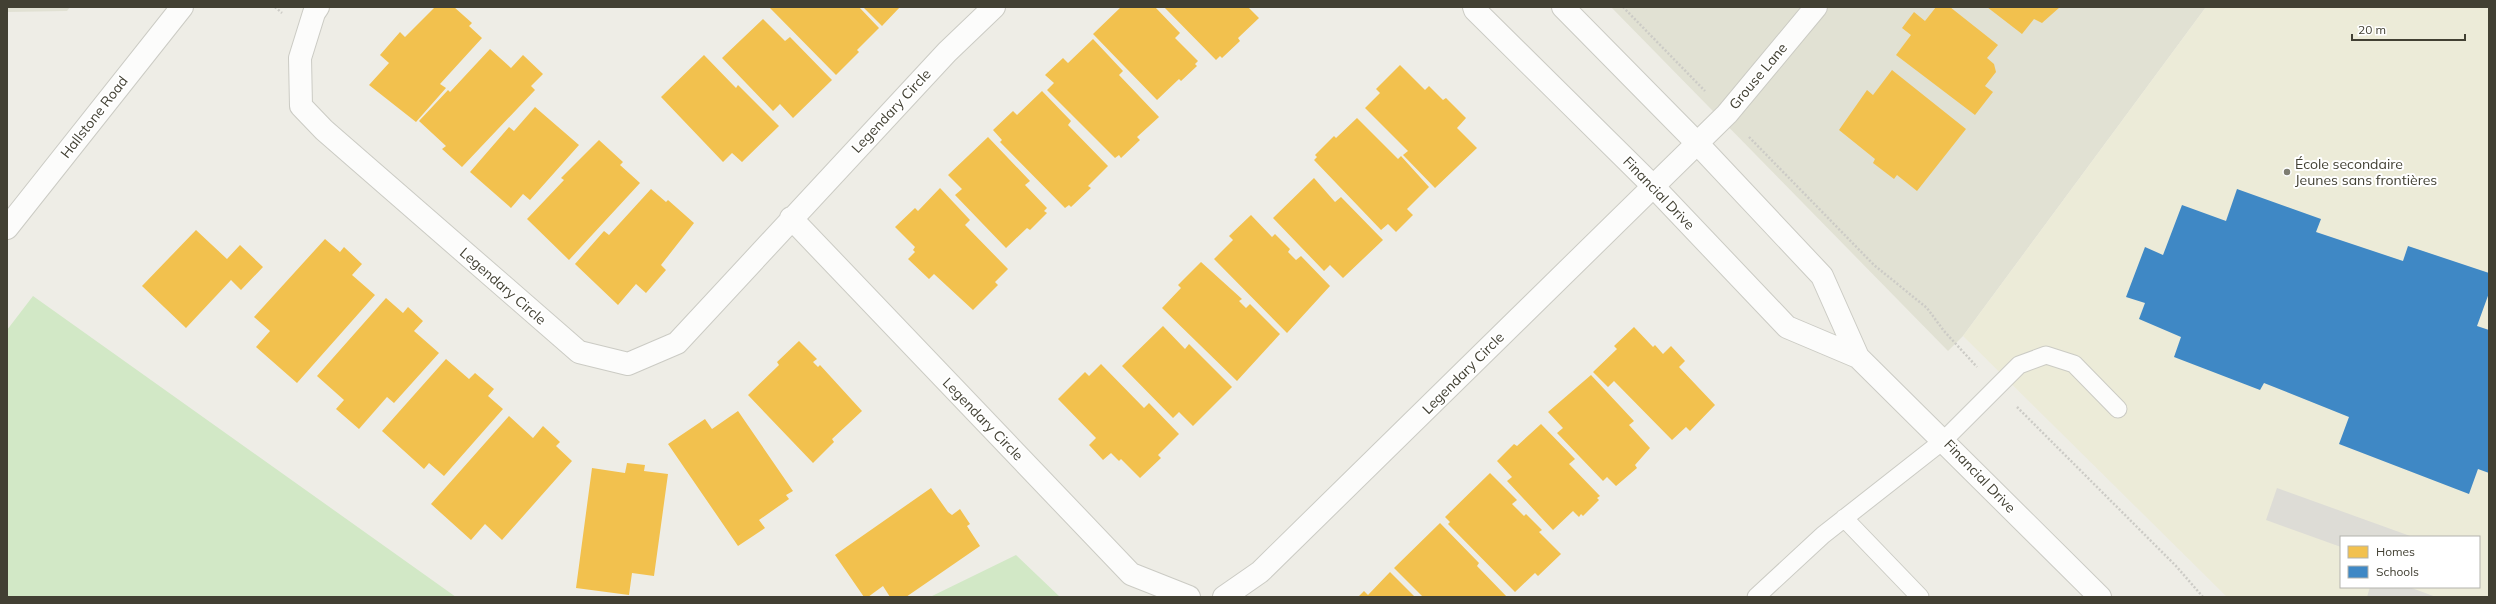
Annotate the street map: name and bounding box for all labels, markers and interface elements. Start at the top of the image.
scale bar [2352,16,2465,42]
text: 20 m [2358,22,2386,37]
street label: Grouse Lane [1725,39,1791,113]
street label: Legendary Circle [847,65,935,157]
street label: Hallstone Road [56,72,132,162]
street label: Financial Drive [1619,152,1699,234]
place label: École secondaire Jeunes sans frontières [2295,155,2437,189]
marker: École secondaire Jeunes sans frontières [2282,167,2292,177]
street label: Legendary Circle [456,244,550,328]
street label: Legendary Circle [1418,328,1508,418]
street label: Legendary Circle [939,374,1027,464]
street label: Financial Drive [1940,435,2020,517]
legend [2340,536,2480,588]
text: Homes [2376,544,2415,559]
text: Schools [2376,564,2419,579]

